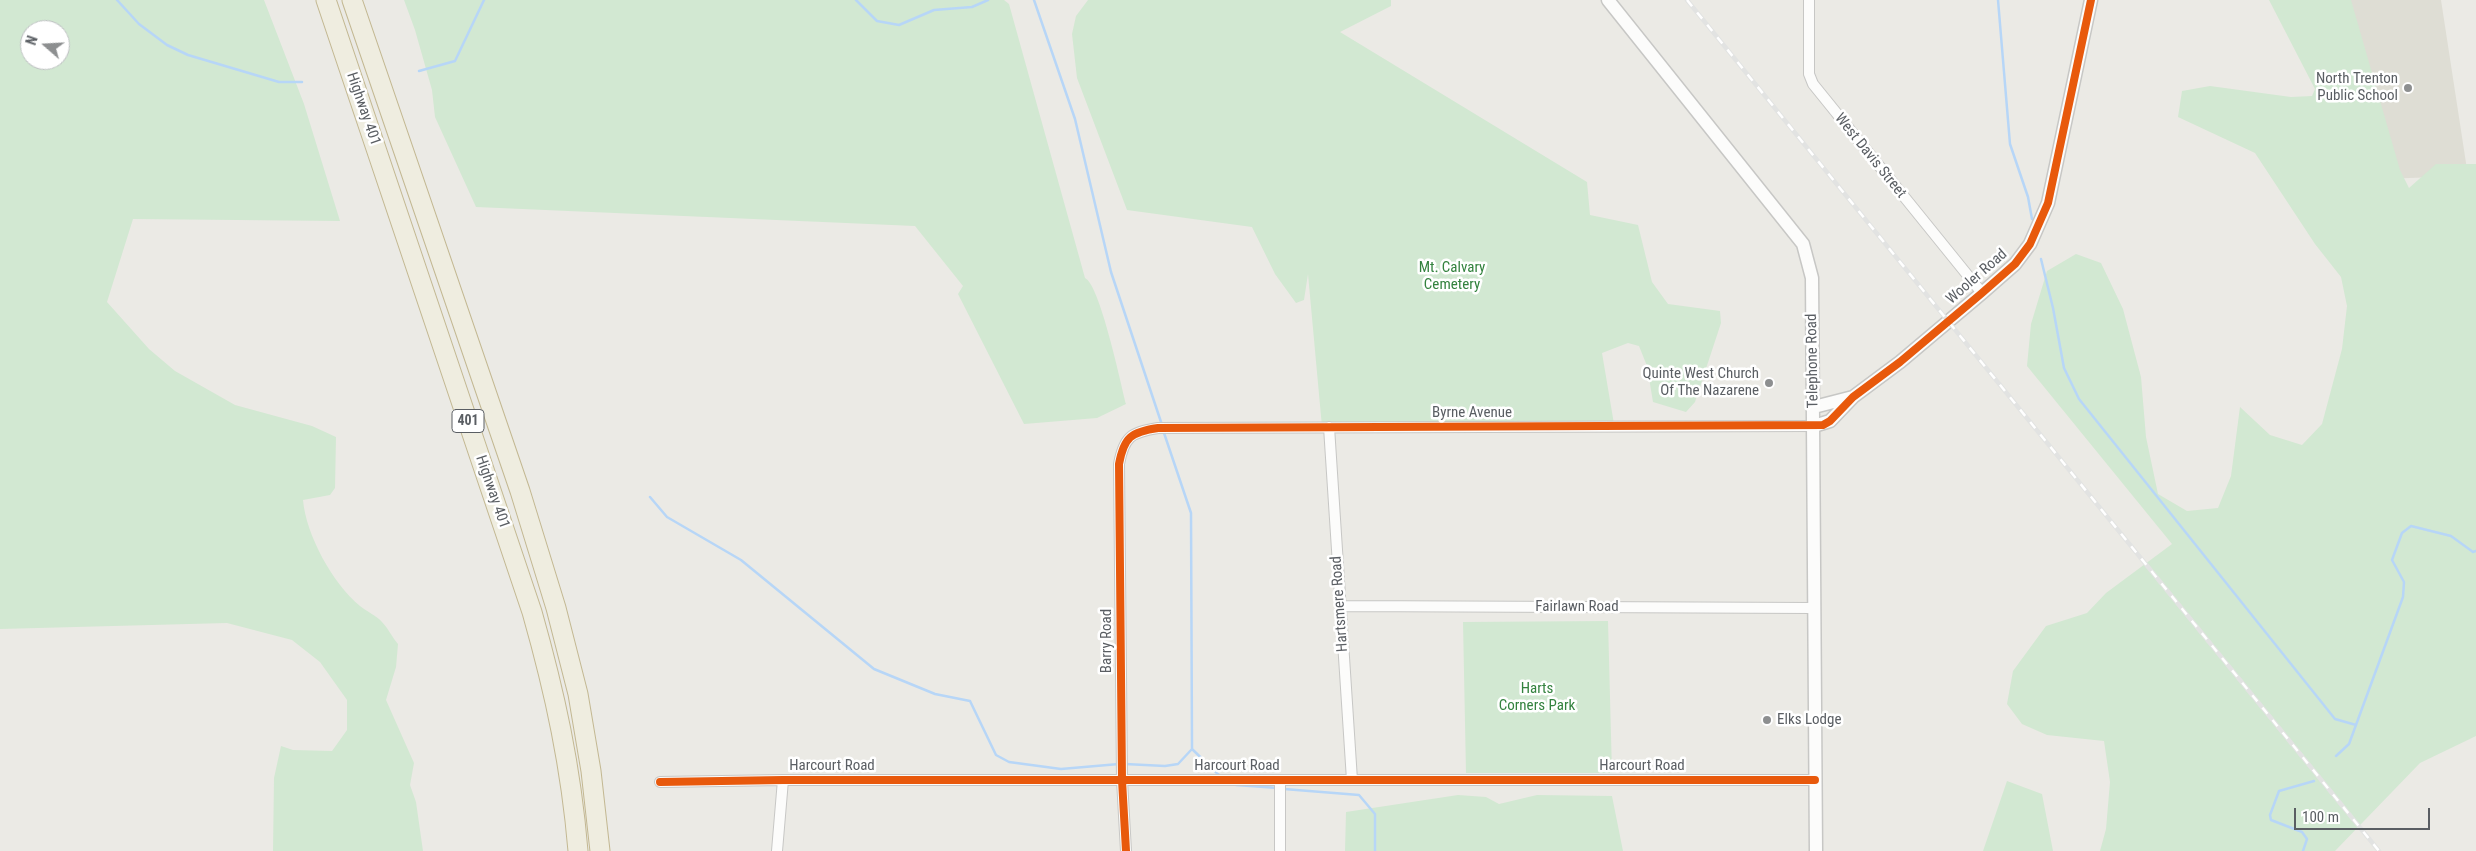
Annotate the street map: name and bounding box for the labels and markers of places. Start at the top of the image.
place label: North Trenton Public School [2316,70,2398,105]
marker: North Trenton Public School [2402,82,2414,94]
place label: Quinte West Church Of The Nazarene [1643,365,1759,400]
marker: Quinte West Church Of The Nazarene [1763,377,1775,389]
place label: Elks Lodge [1777,711,1841,729]
marker: Elks Lodge [1761,714,1773,726]

